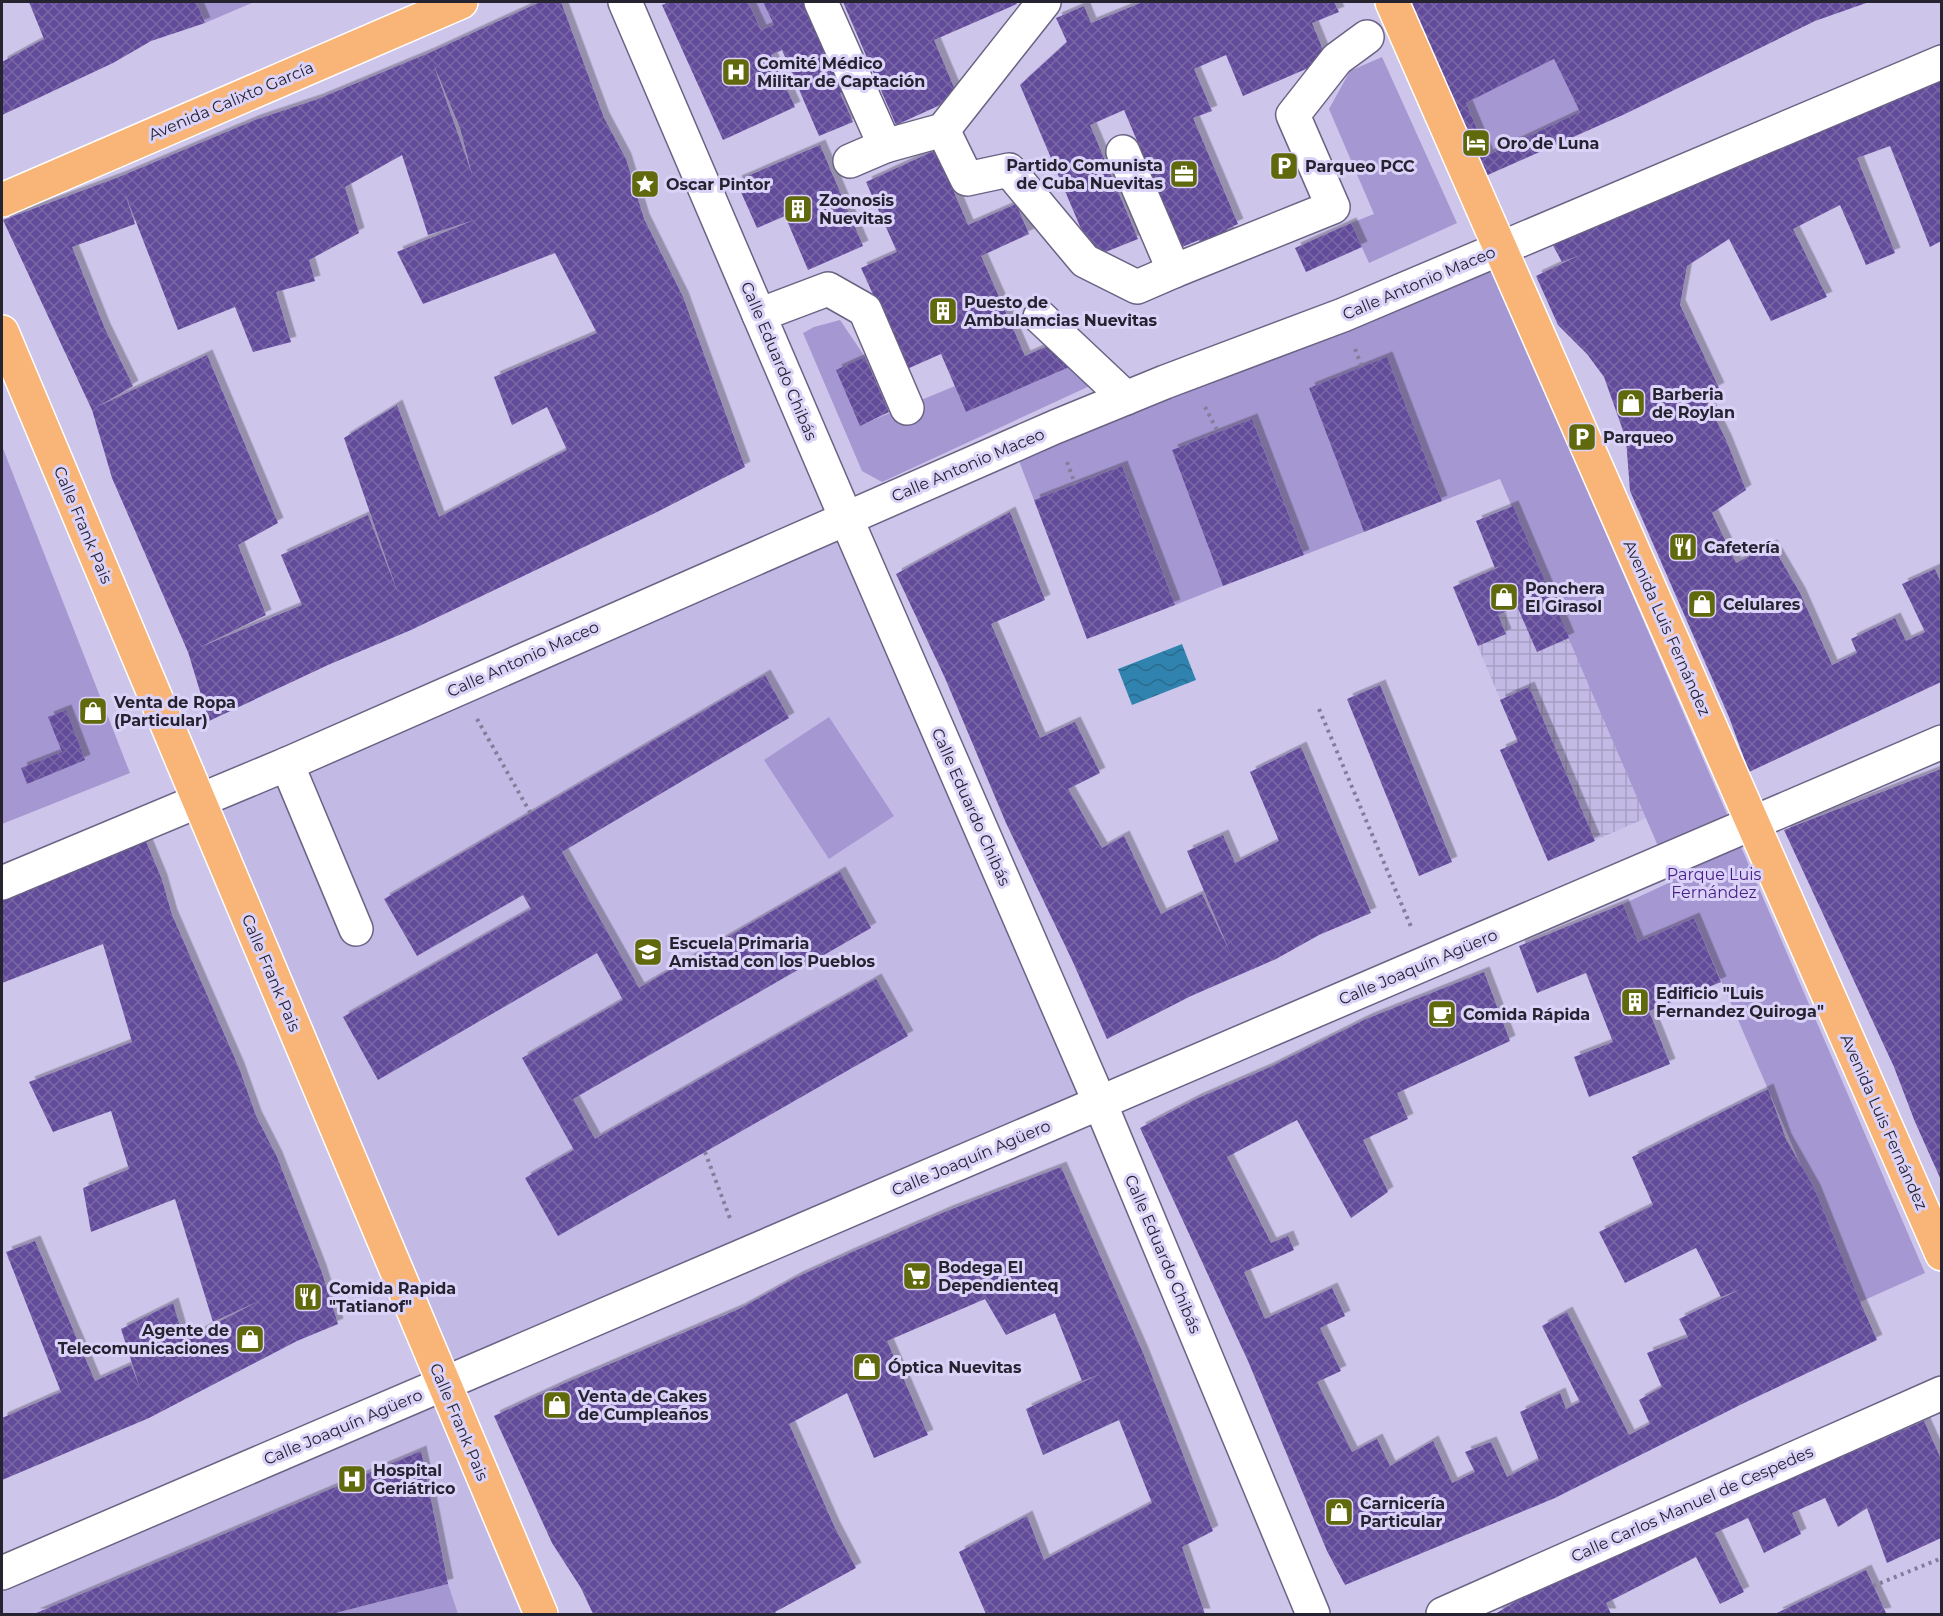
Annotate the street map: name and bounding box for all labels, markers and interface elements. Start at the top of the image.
place label: Comité Médico Militar de Captación [757,54,925,91]
hospital icon: Comité Médico Militar de Captación [720,56,752,88]
street label: Avenida Calixto García [146,58,316,144]
hotel icon: Oro de Luna [1460,127,1492,159]
place label: Oro de Luna [1497,134,1600,153]
parking icon: Parqueo PCC [1268,150,1300,182]
place label: Partido Comunista de Cuba Nuevitas [1006,156,1163,193]
place label: Parqueo PCC [1305,157,1415,176]
office icon: Partido Comunista de Cuba Nuevitas [1168,158,1200,190]
place icon: Oscar Pintor [629,168,661,200]
place label: Oscar Pintor [666,175,771,194]
place label: Zoonosis Nuevitas [819,191,895,228]
building icon: Zoonosis Nuevitas [782,193,814,225]
street label: Calle Antonio Maceo [1340,242,1498,324]
street label: Calle Eduardo Chibás [737,279,821,443]
place label: Puesto de Ambulamcias Nuevitas [963,293,1158,330]
building icon: Puesto de Ambulamcias Nuevitas [927,295,959,327]
place label: Barberia de Roylan [1652,385,1735,422]
shop icon: Barberia de Roylan [1615,387,1647,419]
parking icon: Parqueo [1566,421,1598,453]
street label: Calle Antonio Maceo [889,424,1047,506]
place label: Parqueo [1603,428,1674,447]
street label: Calle Frank Pais [50,463,116,587]
restaurant icon: Cafetería [1667,531,1699,563]
street label: Avenida Luis Fernández [1620,537,1714,719]
place label: Cafetería [1704,538,1780,557]
place label: Ponchera El Girasol [1525,579,1605,616]
shop icon: Ponchera El Girasol [1488,581,1520,613]
shop icon: Celulares [1686,588,1718,620]
place label: Celulares [1723,595,1801,614]
street label: Calle Antonio Maceo [444,617,602,701]
place label: Venta de Ropa (Particular) [113,693,236,730]
shop icon: Venta de Ropa (Particular) [77,695,109,727]
street label: Calle Eduardo Chibás [928,725,1014,889]
park label: Parque Luis Fernández [1667,865,1761,902]
street label: Calle Frank Pais [238,911,304,1035]
street label: Calle Joaquín Agüero [1336,925,1500,1009]
place label: Escuela Primaria Amistad con los Pueblos [668,934,875,971]
school or university icon: Escuela Primaria Amistad con los Pueblos [632,936,664,968]
place label: Edificio "Luis Fernandez Quiroga" [1656,984,1824,1021]
building icon: Edificio "Luis Fernandez Quiroga" [1619,986,1651,1018]
cafe icon: Comida Rápida [1426,998,1458,1030]
place label: Comida Rápida [1463,1005,1590,1024]
street label: Avenida Luis Fernández [1837,1031,1931,1213]
street label: Calle Joaquín Agüero [889,1116,1053,1200]
street label: Calle Eduardo Chibás [1121,1172,1205,1336]
place label: Bodega El Dependienteq [938,1258,1058,1295]
supermarket icon: Bodega El Dependienteq [901,1260,933,1292]
place label: Comida Rapida "Tatianof" [329,1279,456,1316]
restaurant icon: Comida Rapida "Tatianof" [292,1281,324,1313]
place label: Agente de Telecomunicaciones [58,1321,229,1358]
shop icon: Agente de Telecomunicaciones [234,1323,266,1355]
shop icon: Óptica Nuevitas [851,1351,883,1383]
place label: Óptica Nuevitas [888,1358,1022,1377]
street label: Calle Frank Pais [426,1360,492,1484]
street label: Calle Joaquín Agüero [261,1385,425,1469]
place label: Venta de Cakes de Cumpleaños [577,1387,709,1424]
shop icon: Venta de Cakes de Cumpleaños [541,1389,573,1421]
street label: Calle Carlos Manuel de Cespedes [1568,1442,1816,1566]
place label: Hospital Geriátrico [373,1461,455,1498]
hospital icon: Hospital Geriátrico [336,1463,368,1495]
place label: Carnicería Particular [1360,1494,1445,1531]
shop icon: Carnicería Particular [1323,1496,1355,1528]

